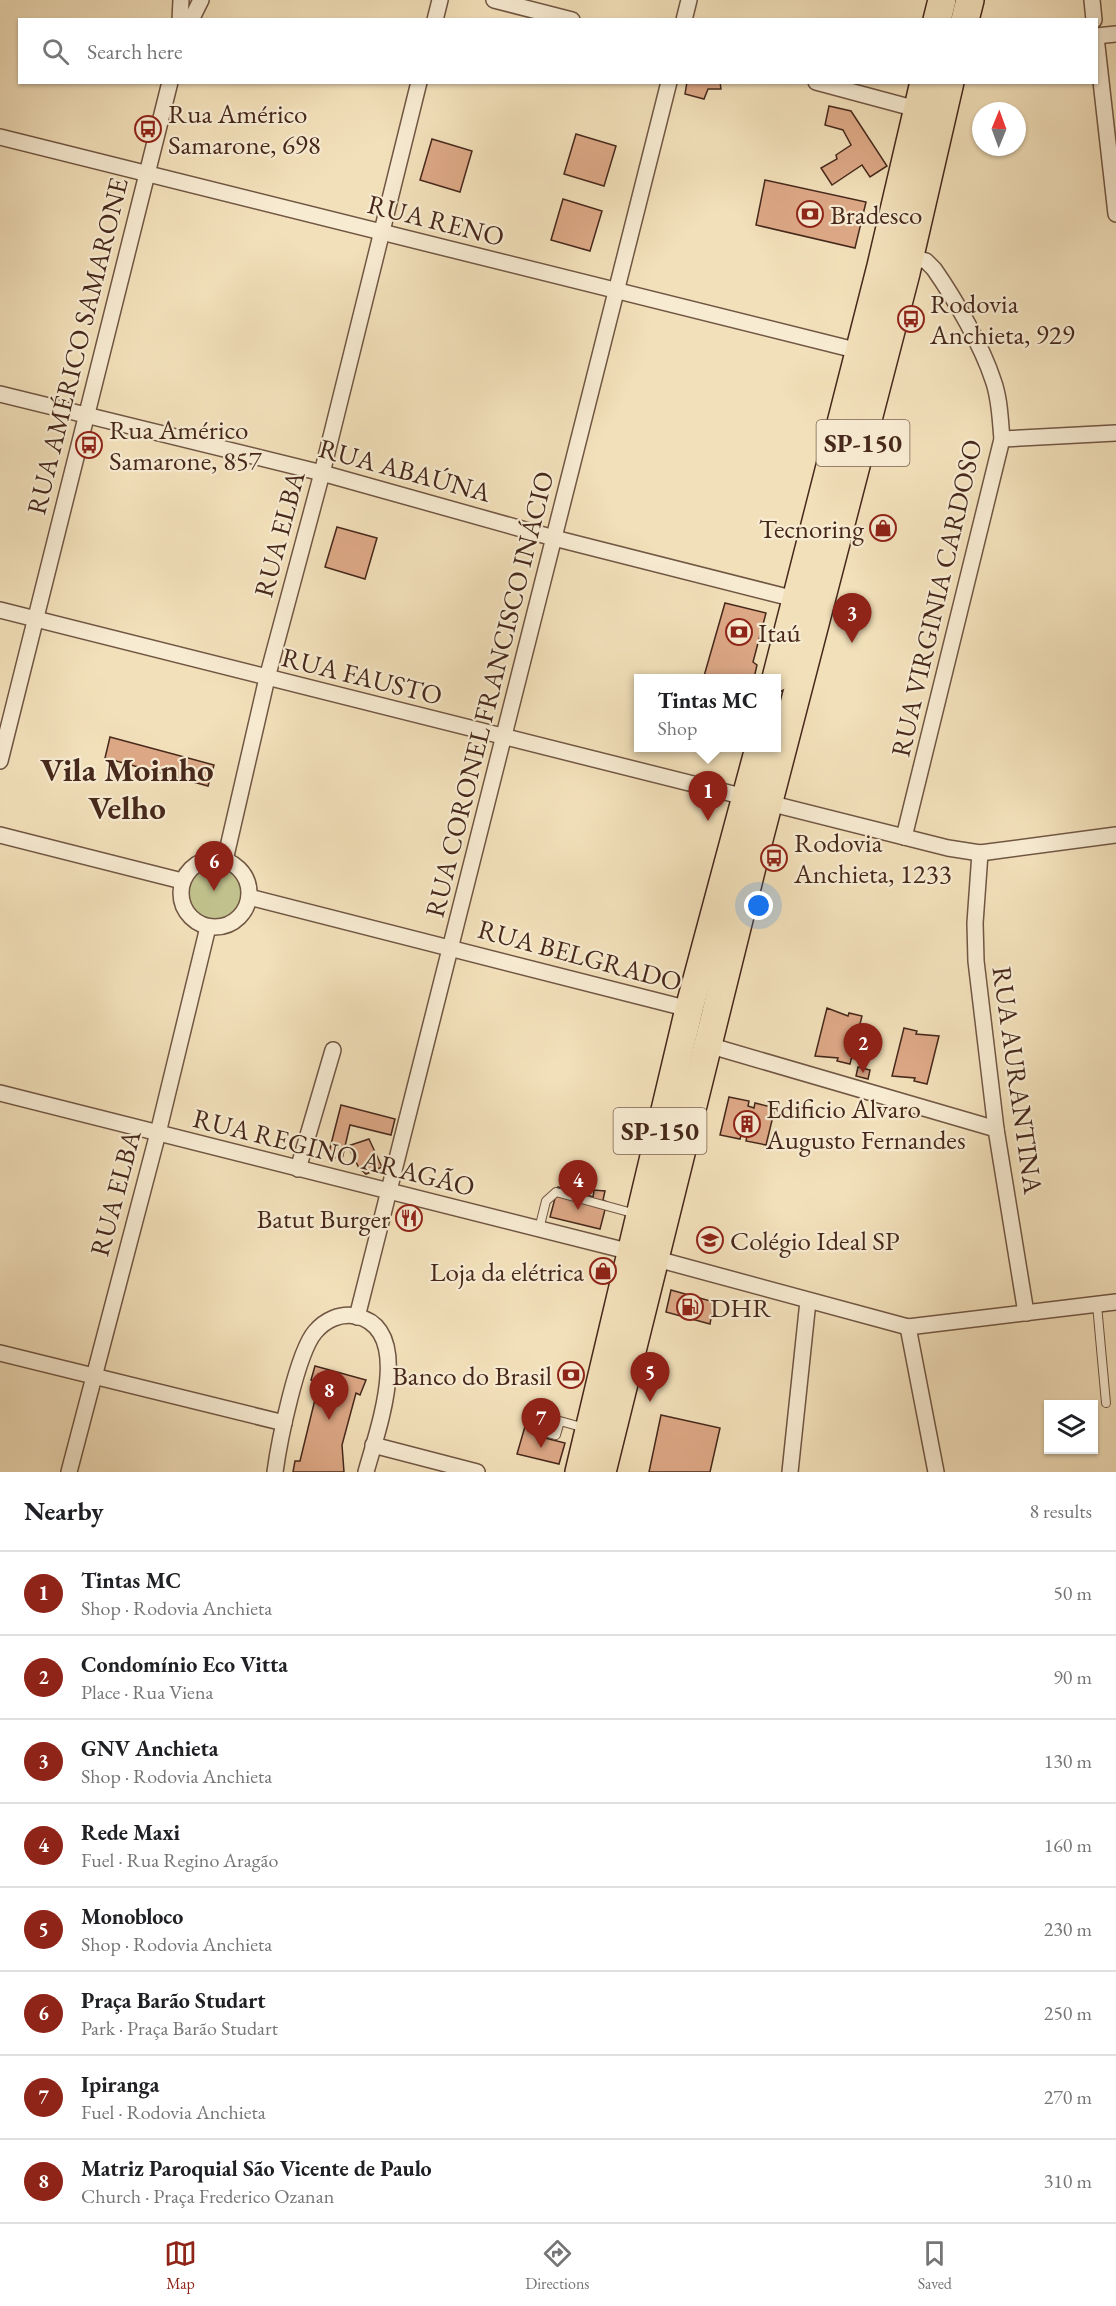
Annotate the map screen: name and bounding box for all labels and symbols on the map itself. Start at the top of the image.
place label: Rua Américo Samarone, 698 [168,96,321,162]
north arrow [972,102,1026,156]
bus stop icon: Rua Américo Samarone, 698 [133,114,163,144]
street label: RUA AMÉRICO SAMARONE [18,174,136,518]
street label: RUA RENO [364,186,508,254]
place label: Bradesco [830,197,922,232]
bank icon: Bradesco [795,199,825,229]
place label: Rodovia Anchieta, 929 [929,286,1075,352]
bus stop icon: Rodovia Anchieta, 929 [896,304,926,334]
place label: Rua Américo Samarone, 857 [109,412,263,478]
road number: SP-150 [816,420,910,466]
bus stop icon: Rua Américo Samarone, 857 [74,430,104,460]
street label: RUA ABAÚNA [315,430,495,510]
street label: RUA VIRGINIA CARDOSO [882,436,990,760]
street label: RUA ELBA [245,467,313,601]
street label: RUA CORONEL FRANCISCO INÁCIO [417,467,561,921]
place label: Tecnoring [759,511,864,546]
shop icon: Tecnoring [868,513,898,543]
pin: 3 [832,594,872,643]
place label: Itaú [758,615,801,650]
bank icon: Itaú [724,617,754,647]
street label: RUA FAUSTO [278,639,446,713]
district label: Vila Moinho Velho [40,748,214,829]
pin: 1 [688,772,728,821]
place label: Rodovia Anchieta, 1233 [793,825,952,891]
pin: 6 [194,842,234,891]
bus stop icon: Rodovia Anchieta, 1233 [759,843,789,873]
your location [744,891,773,920]
street label: RUA BELGRADO [474,911,686,999]
street label: RUA AURANTINA [985,964,1051,1196]
pin: 2 [844,1024,882,1073]
place label: Edificio Alvaro Augusto Fernandes [765,1091,966,1157]
street label: RUA REGINO ARAGÃO [190,1100,478,1204]
road number: SP-150 [614,1108,706,1154]
building icon: Edificio Alvaro Augusto Fernandes [732,1109,762,1139]
street label: RUA ELBA [81,1126,149,1260]
pin: 4 [558,1160,598,1210]
place label: Batut Burger [256,1201,390,1236]
restaurant icon: Batut Burger [394,1203,424,1233]
place label: Colégio Ideal SP [730,1223,900,1258]
school or university icon: Colégio Ideal SP [695,1225,725,1255]
place label: Loja da elétrica [430,1254,584,1289]
shop icon: Loja da elétrica [588,1256,618,1286]
place label: DHR [710,1290,772,1325]
fuel station icon: DHR [675,1292,705,1322]
pin: 5 [630,1352,670,1402]
place label: Banco do Brasil [392,1358,552,1393]
bank icon: Banco do Brasil [556,1360,586,1390]
pin: 8 [310,1370,348,1420]
pin: 7 [522,1398,560,1448]

